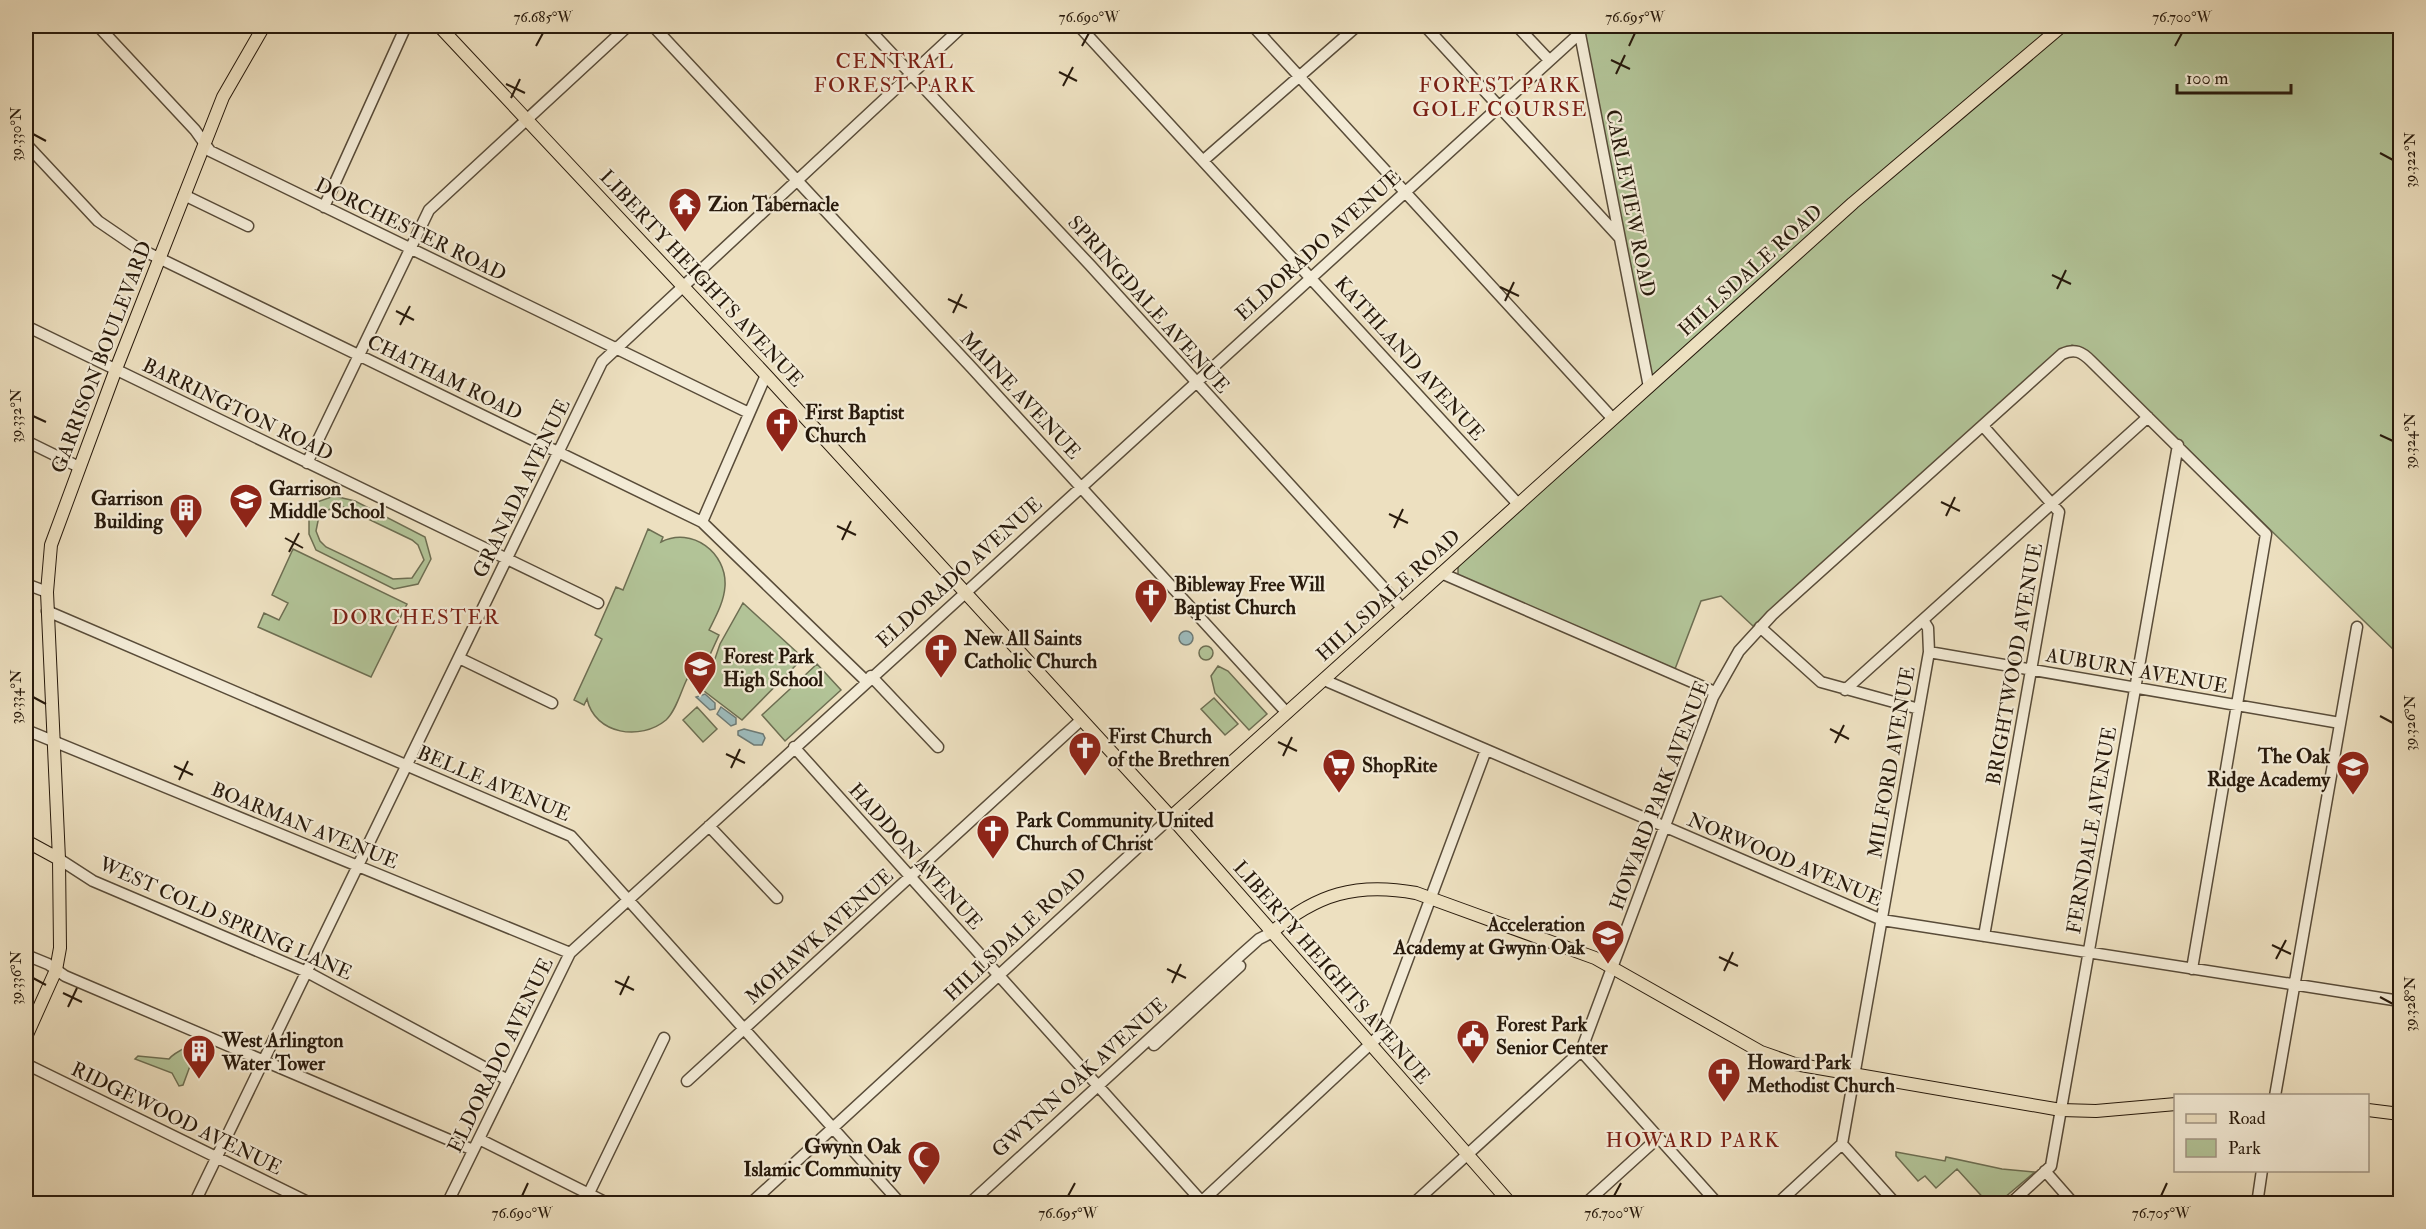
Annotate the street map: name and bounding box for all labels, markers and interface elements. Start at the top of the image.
text: 76.685°W [513,8,573,27]
text: 76.690°W [1059,8,1120,27]
text: 76.695°W [1605,8,1666,27]
text: 76.700°W [2152,8,2213,27]
district label: CENTRAL FOREST PARK [813,48,977,99]
scale bar [2177,57,2291,95]
text: 100 m [2186,67,2229,90]
district label: FOREST PARK GOLF COURSE [1412,72,1588,123]
text: 39.330°N [7,106,26,161]
street label: CARLEVIEW ROAD [1600,107,1661,299]
text: 39.322°N [2401,131,2420,188]
street label: LIBERTY HEIGHTS AVENUE [594,164,809,392]
street label: ELDORADO AVENUE [1230,164,1406,326]
street label: DORCHESTER ROAD [311,172,510,287]
temple icon: Zion Tabernacle [667,186,703,233]
place label: Zion Tabernacle [708,192,839,217]
street label: HILLSDALE ROAD [1673,199,1828,342]
street label: SPRINGDALE AVENUE [1062,210,1235,398]
street label: GARRISON BOULEVARD [46,238,157,477]
street label: KATHLAND AVENUE [1329,271,1490,446]
street label: MAINE AVENUE [955,326,1086,464]
street label: CHATHAM ROAD [363,329,526,426]
street label: BARRINGTON ROAD [138,352,337,466]
text: 39.332°N [7,388,26,443]
street label: GRANADA AVENUE [467,395,576,582]
place label: First Baptist Church [805,400,905,448]
church icon: First Baptist Church [764,406,800,453]
text: 39.324°N [2401,412,2420,469]
place label: Garrison Middle School [268,476,386,524]
school or university icon: Garrison Middle School [228,482,264,529]
place label: Garrison Building [91,486,164,535]
street label: ELDORADO AVENUE [871,491,1047,653]
building icon: Garrison Building [168,492,204,539]
street label: HILLSDALE ROAD [1311,524,1466,667]
street label: BRIGHTWOOD AVENUE [1981,541,2048,787]
place label: Bibleway Free Will Baptist Church [1174,572,1326,621]
church icon: Bibleway Free Will Baptist Church [1133,577,1169,624]
district label: DORCHESTER [332,604,500,631]
place label: New All Saints Catholic Church [963,626,1098,674]
church icon: New All Saints Catholic Church [923,632,959,679]
street label: AUBURN AVENUE [2043,642,2230,699]
place label: Forest Park High School [723,644,824,693]
school or university icon: Forest Park High School [682,649,718,696]
street label: MILFORD AVENUE [1862,664,1921,860]
text: 39.334°N [7,669,26,724]
street label: HOWARD PARK AVENUE [1604,677,1715,914]
text: 39.326°N [2401,694,2420,751]
place label: First Church of the Brethren [1108,724,1230,772]
street label: FERNDALE AVENUE [2061,724,2122,936]
church icon: First Church of the Brethren [1067,730,1103,777]
street label: BELLE AVENUE [413,740,574,827]
place label: The Oak Ridge Academy [2207,744,2331,793]
supermarket icon: ShopRite [1321,747,1357,794]
school or university icon: The Oak Ridge Academy [2335,749,2371,796]
place label: ShopRite [1362,753,1438,779]
street label: BOARMAN AVENUE [208,777,402,874]
street label: HADDON AVENUE [843,778,988,935]
street label: NORWOOD AVENUE [1684,807,1886,912]
place label: Park Community United Church of Christ [1016,808,1214,856]
church icon: Park Community United Church of Christ [975,813,1011,860]
street label: WEST COLD SPRING LANE [94,851,356,986]
street label: LIBERTY HEIGHTS AVENUE [1228,855,1436,1089]
street label: HILLSDALE ROAD [939,862,1092,1007]
street label: MOHAWK AVENUE [740,863,899,1009]
place label: Acceleration Academy at Gwynn Oak [1393,912,1586,961]
school or university icon: Acceleration Academy at Gwynn Oak [1590,918,1626,965]
text: 39.336°N [7,950,26,1005]
street label: ELDORADO AVENUE [442,954,559,1157]
text: 39.328°N [2401,976,2420,1032]
street label: GWYNN OAK AVENUE [986,992,1172,1163]
place label: Forest Park Senior Center [1496,1012,1608,1060]
public building icon: Forest Park Senior Center [1455,1018,1491,1065]
place label: West Arlington Water Tower [221,1028,344,1076]
building icon: West Arlington Water Tower [181,1033,217,1080]
place label: Howard Park Methodist Church [1746,1050,1895,1098]
street label: RIDGEWOOD AVENUE [67,1056,286,1180]
church icon: Howard Park Methodist Church [1706,1056,1742,1103]
legend [2174,1094,2369,1172]
text: Road [2228,1107,2266,1130]
district label: HOWARD PARK [1606,1127,1780,1154]
place label: Gwynn Oak Islamic Community [743,1134,902,1183]
text: Park [2228,1137,2261,1160]
mosque icon: Gwynn Oak Islamic Community [906,1139,942,1186]
text: 76.690°W [492,1204,553,1223]
text: 76.695°W [1038,1204,1099,1223]
text: 76.700°W [1584,1204,1645,1223]
text: 76.705°W [2132,1204,2191,1223]

